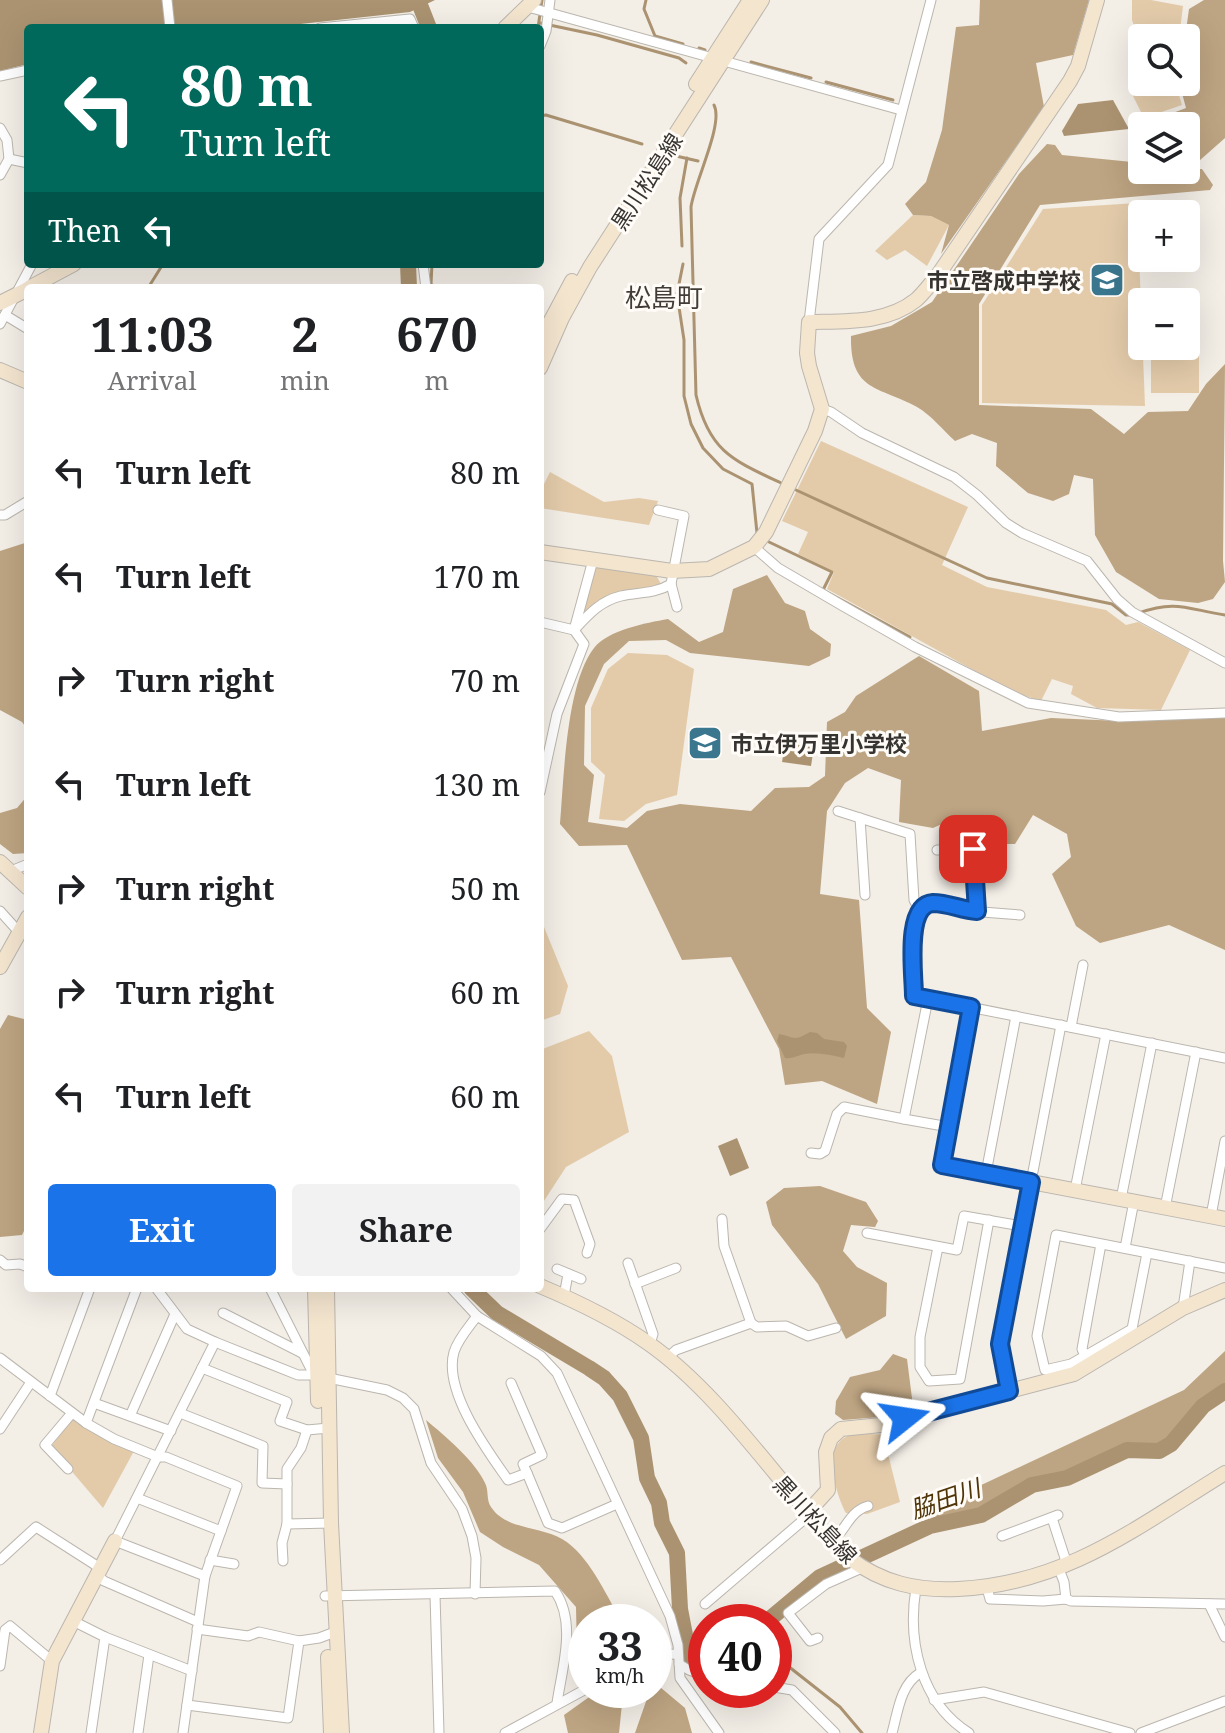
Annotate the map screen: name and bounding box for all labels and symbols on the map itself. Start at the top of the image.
street label: 黒川松島線 [603,127,689,235]
school or university icon: 市立啓成中学校 [1088,261,1126,299]
place label: 市立啓成中学校 [927,265,1081,295]
district label: 松島町 [625,279,703,315]
school or university icon: 市立伊万里小学校 [686,724,724,762]
place label: 市立伊万里小学校 [731,728,907,758]
pin [939,815,1007,883]
position arrow [863,1376,947,1460]
street label: 黒川松島線 [768,1469,864,1569]
water label: 脇田川 [906,1470,987,1525]
speed limit sign: 40 [688,1604,792,1708]

